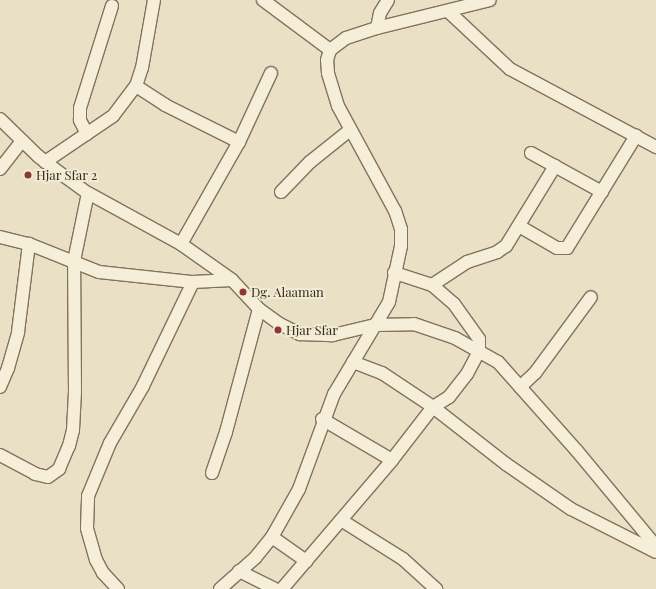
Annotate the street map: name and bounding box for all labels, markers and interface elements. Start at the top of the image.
place label: Hjar Sfar 2 [36,167,98,183]
marker: Hjar Sfar 2 [23,170,33,180]
place label: Dg. Alaaman [251,284,324,300]
marker: Dg. Alaaman [238,287,248,297]
place label: Hjar Sfar [286,322,338,338]
marker: Hjar Sfar [273,325,283,335]

